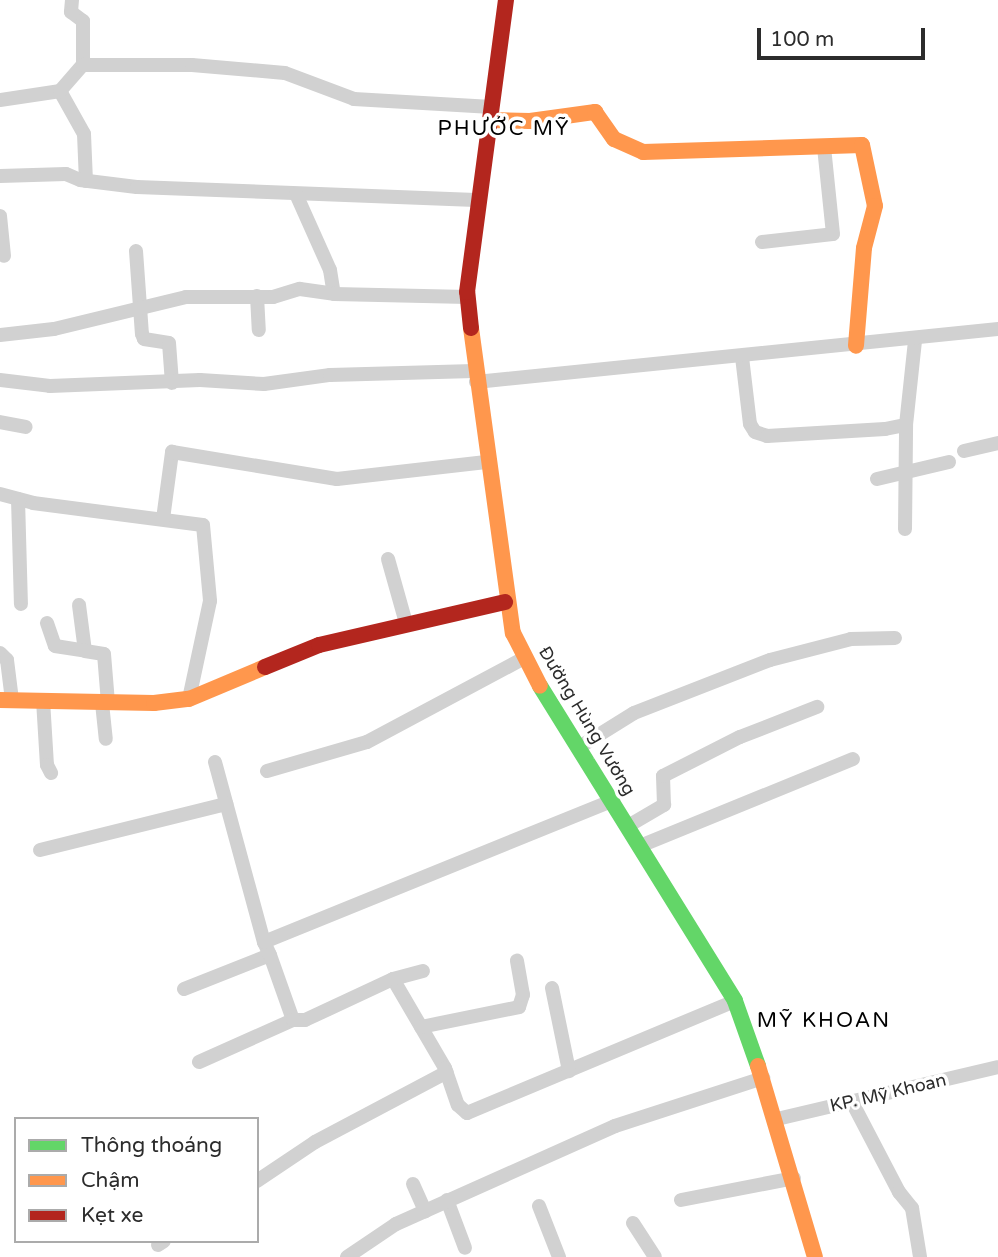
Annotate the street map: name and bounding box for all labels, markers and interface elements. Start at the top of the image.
scale bar [760,14,928,58]
text: 100 m [770,27,834,52]
district label: PHƯỚC MỸ [439,116,569,142]
street label: Đường Hùng Vương [534,643,640,799]
district label: MỸ KHOAN [758,1008,890,1034]
street label: KP. Mỹ Khoan [828,1069,948,1117]
legend [14,1117,259,1243]
text: Thông thoáng [81,1133,222,1158]
text: Chậm [81,1168,139,1193]
text: Kẹt xe [81,1203,143,1228]

